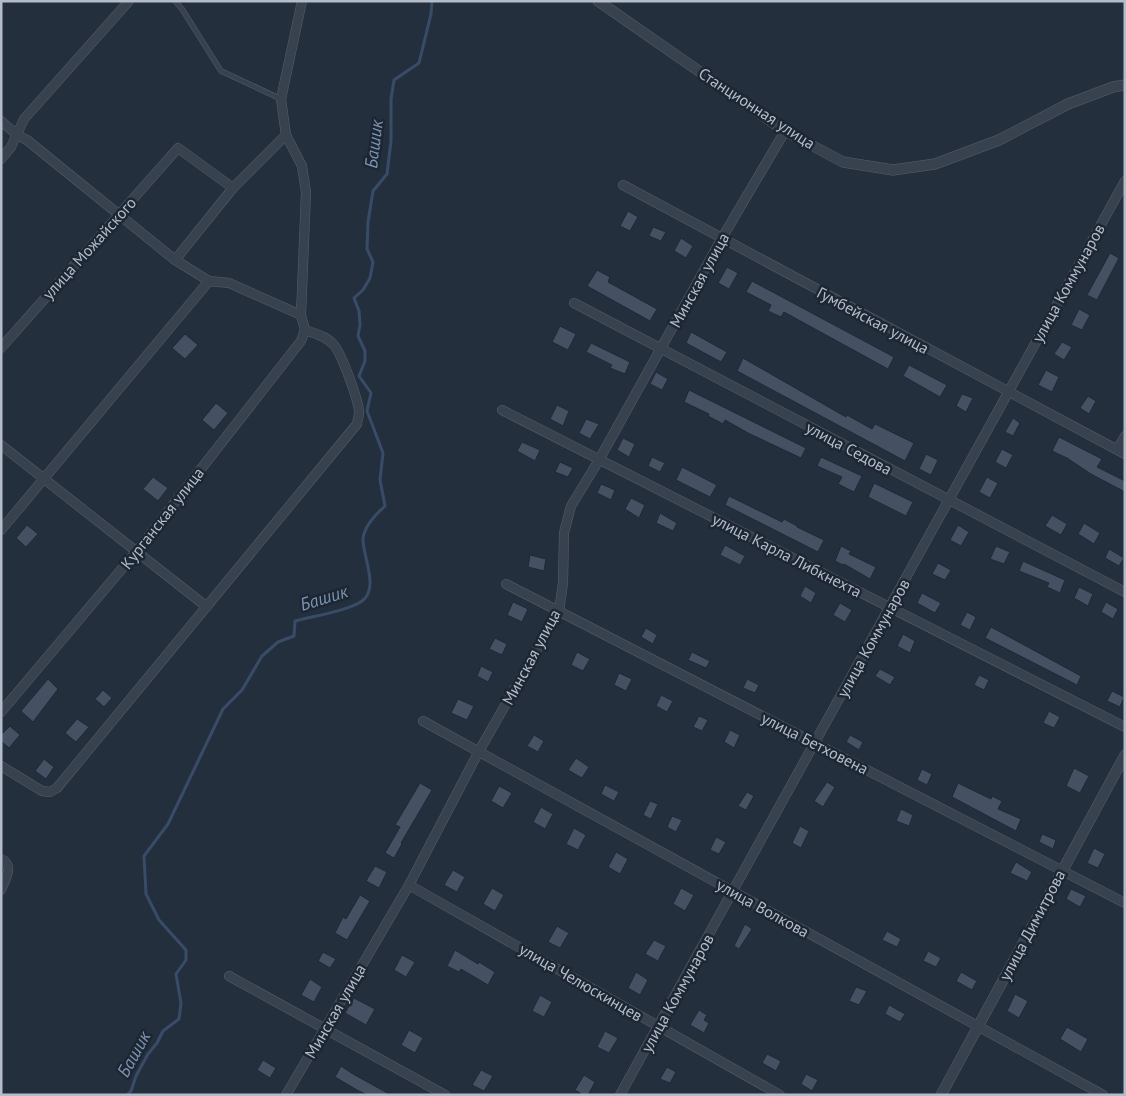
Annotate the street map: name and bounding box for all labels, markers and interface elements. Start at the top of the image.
street label: Станционная улица [695,63,819,153]
water label: Башик [359,118,388,170]
street label: улица Можайского [38,193,140,303]
street label: улица Коммунаров [1027,220,1109,346]
street label: Минская улица [665,229,733,331]
street label: Гумбейская улица [814,282,932,358]
street label: улица Седова [803,417,895,479]
street label: Курганская улица [116,463,208,573]
street label: улица Карла Либкнехта [709,509,865,601]
street label: улица Коммунаров [832,575,914,701]
water label: Башик [297,579,351,616]
street label: Минская улица [497,606,565,708]
street label: улица Бетховена [758,707,872,779]
street label: улица Димитрова [994,866,1070,984]
street label: улица Волкова [713,874,813,942]
street label: улица Коммунаров [636,930,718,1056]
street label: улица Челюскинцев [516,939,646,1025]
street label: Минская улица [300,960,370,1062]
water label: Башик [112,1026,156,1081]

